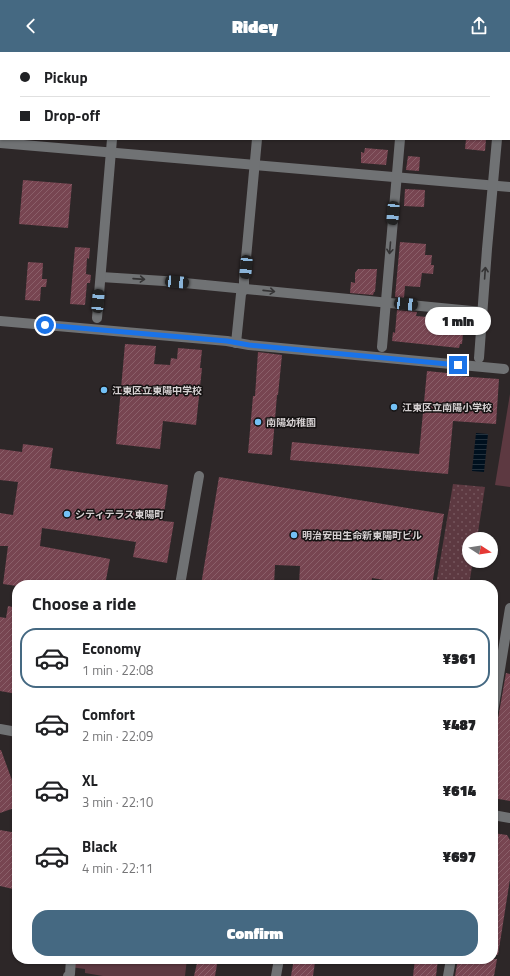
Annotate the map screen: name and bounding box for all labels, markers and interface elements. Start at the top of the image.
text: Ridey [232,13,278,40]
icon: back [20,15,42,37]
icon: share [468,15,490,37]
text: Pickup [44,66,88,89]
text: Drop-off [44,104,100,127]
car [386,201,400,225]
one-way arrow [387,241,394,254]
car [239,255,253,279]
one-way arrow [481,267,488,280]
car [165,275,189,289]
one-way arrow [132,276,145,283]
one-way arrow [262,287,275,295]
car [91,289,105,313]
car [393,297,419,311]
callout: 1 min [425,307,491,335]
text: 1 min [442,311,474,331]
route start [36,316,54,334]
route end [449,356,467,374]
place label: 江東区立東陽中学校 [112,383,202,398]
marker: 江東区立東陽中学校 [99,385,109,395]
place label: 江東区立南陽小学校 [402,400,492,415]
marker: 江東区立南陽小学校 [389,402,399,412]
place label: 南陽幼稚園 [266,415,316,430]
marker: 南陽幼稚園 [253,417,263,427]
place label: シティテラス東陽町 [75,507,164,522]
marker: シティテラス東陽町 [62,509,72,519]
place label: 明治安田生命新東陽町ビル [302,528,422,543]
marker: 明治安田生命新東陽町ビル [289,530,299,540]
north arrow [462,532,498,568]
map controls [462,532,498,568]
text: Choose a ride [32,590,136,617]
text: Economy [82,637,141,660]
icon: car [34,640,70,676]
text: ¥361 [443,647,476,670]
text: 1 min · 22:08 [82,660,153,680]
text: Comfort [82,703,135,726]
icon: car [34,706,70,742]
text: ¥487 [443,713,476,736]
text: 2 min · 22:09 [82,726,153,746]
text: XL [82,769,98,792]
icon: car [34,772,70,808]
text: ¥614 [443,779,476,802]
text: 3 min · 22:10 [82,792,153,812]
text: Black [82,835,117,858]
icon: car [34,838,70,874]
text: ¥697 [443,845,476,868]
text: 4 min · 22:11 [82,858,153,878]
button: Confirm [32,910,478,956]

